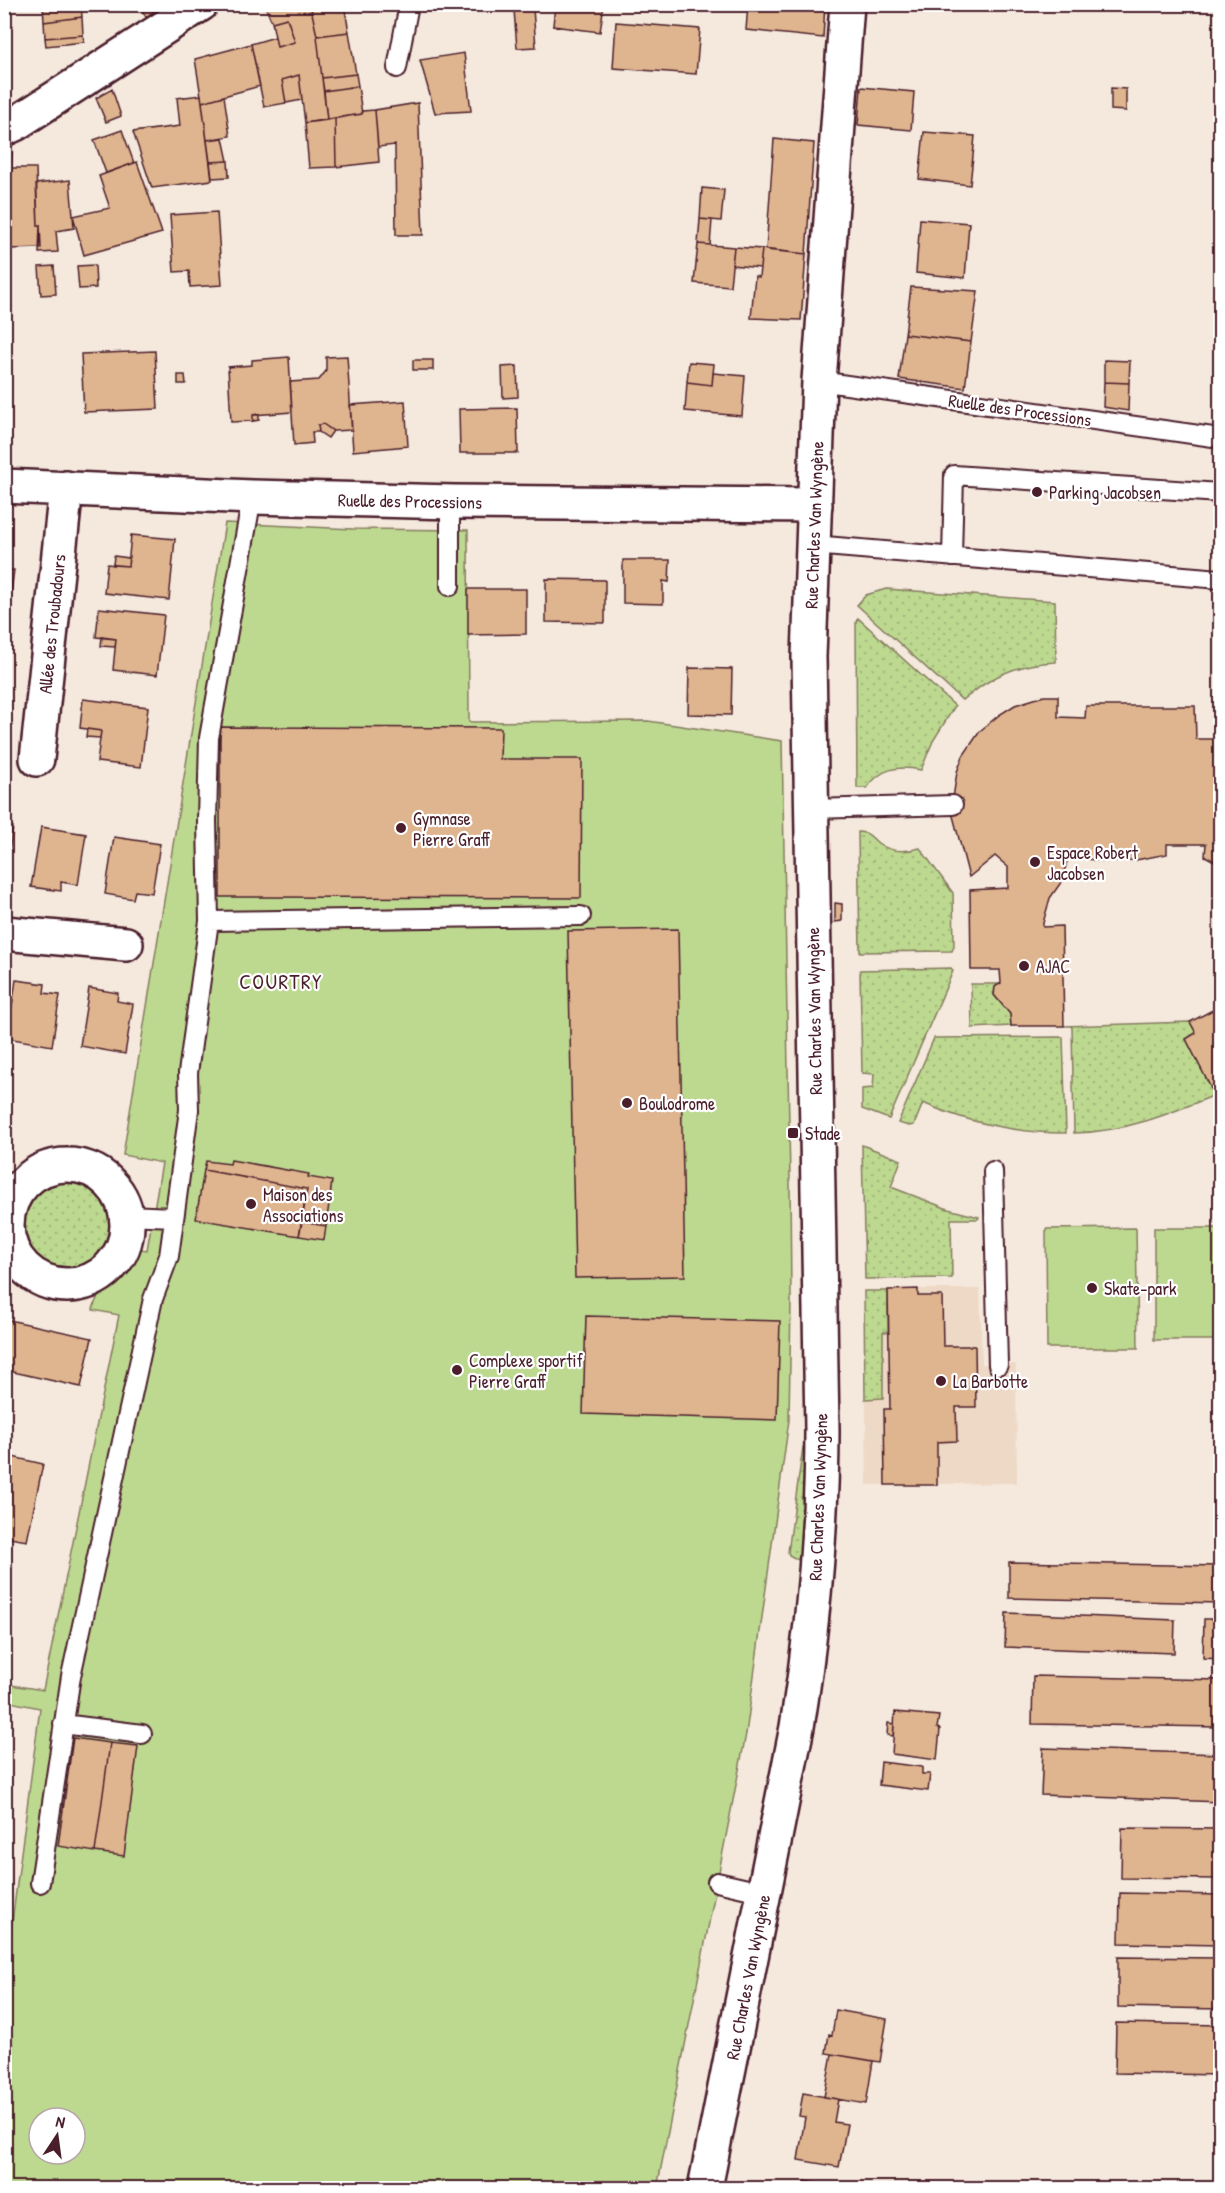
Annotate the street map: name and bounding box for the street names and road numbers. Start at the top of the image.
street label: Ruelle des Processions [947,388,1093,432]
street label: Rue Charles Van Wyngène [799,441,829,609]
street label: Ruelle des Processions [338,487,482,515]
street label: Allée des Troubadours [32,553,72,695]
street label: Rue Charles Van Wyngène [800,927,828,1095]
street label: Rue Charles Van Wyngène [803,1413,833,1581]
street label: Rue Charles Van Wyngène [720,1892,776,2062]

